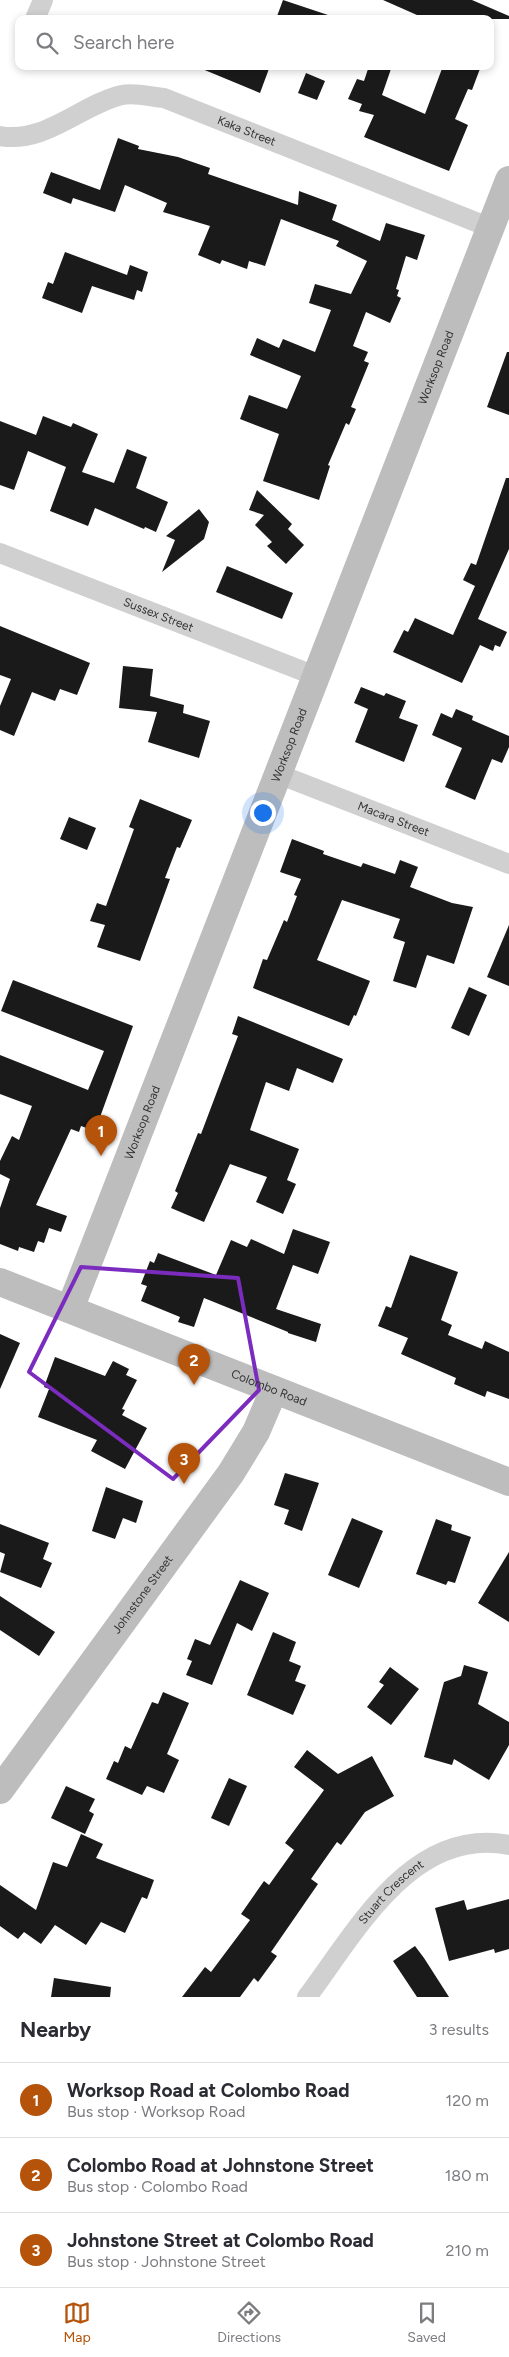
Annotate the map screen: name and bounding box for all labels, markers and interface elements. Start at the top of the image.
search box [15,15,494,70]
icon: search [33,29,61,57]
text: Search here [73,31,175,54]
street label: Kaka Street [215,113,278,149]
street label: Worksop Road [415,329,457,407]
street label: Sussex Street [121,595,196,635]
street label: Worksop Road [269,706,310,784]
street label: Macara Street [356,799,432,839]
your location [250,800,276,826]
street label: Worksop Road [122,1084,163,1162]
pin: 1 [85,1115,117,1156]
pin: 2 [178,1344,210,1385]
street label: Colombo Road [229,1367,309,1409]
pin: 3 [168,1443,200,1484]
street label: Johnstone Street [109,1552,176,1636]
street label: Stuart Crescent [356,1857,426,1927]
text: Nearby [20,2017,91,2042]
text: 3 results [429,2020,489,2039]
text: Worksop Road at Colombo Road [67,2079,349,2102]
text: 1 [33,2091,39,2110]
text: 120 m [446,2091,489,2110]
text: Bus stop · Worksop Road [67,2102,245,2121]
text: Colombo Road at Johnstone Street [67,2154,374,2177]
text: 2 [31,2166,41,2185]
text: 180 m [445,2166,489,2185]
text: Bus stop · Colombo Road [67,2177,248,2196]
text: Johnstone Street at Colombo Road [67,2229,374,2252]
text: 3 [32,2241,40,2260]
text: 210 m [446,2241,489,2260]
text: Bus stop · Johnstone Street [67,2252,266,2271]
tab: Map [63,2299,91,2346]
tab: Directions [217,2299,281,2346]
tab: Saved [407,2299,446,2346]

